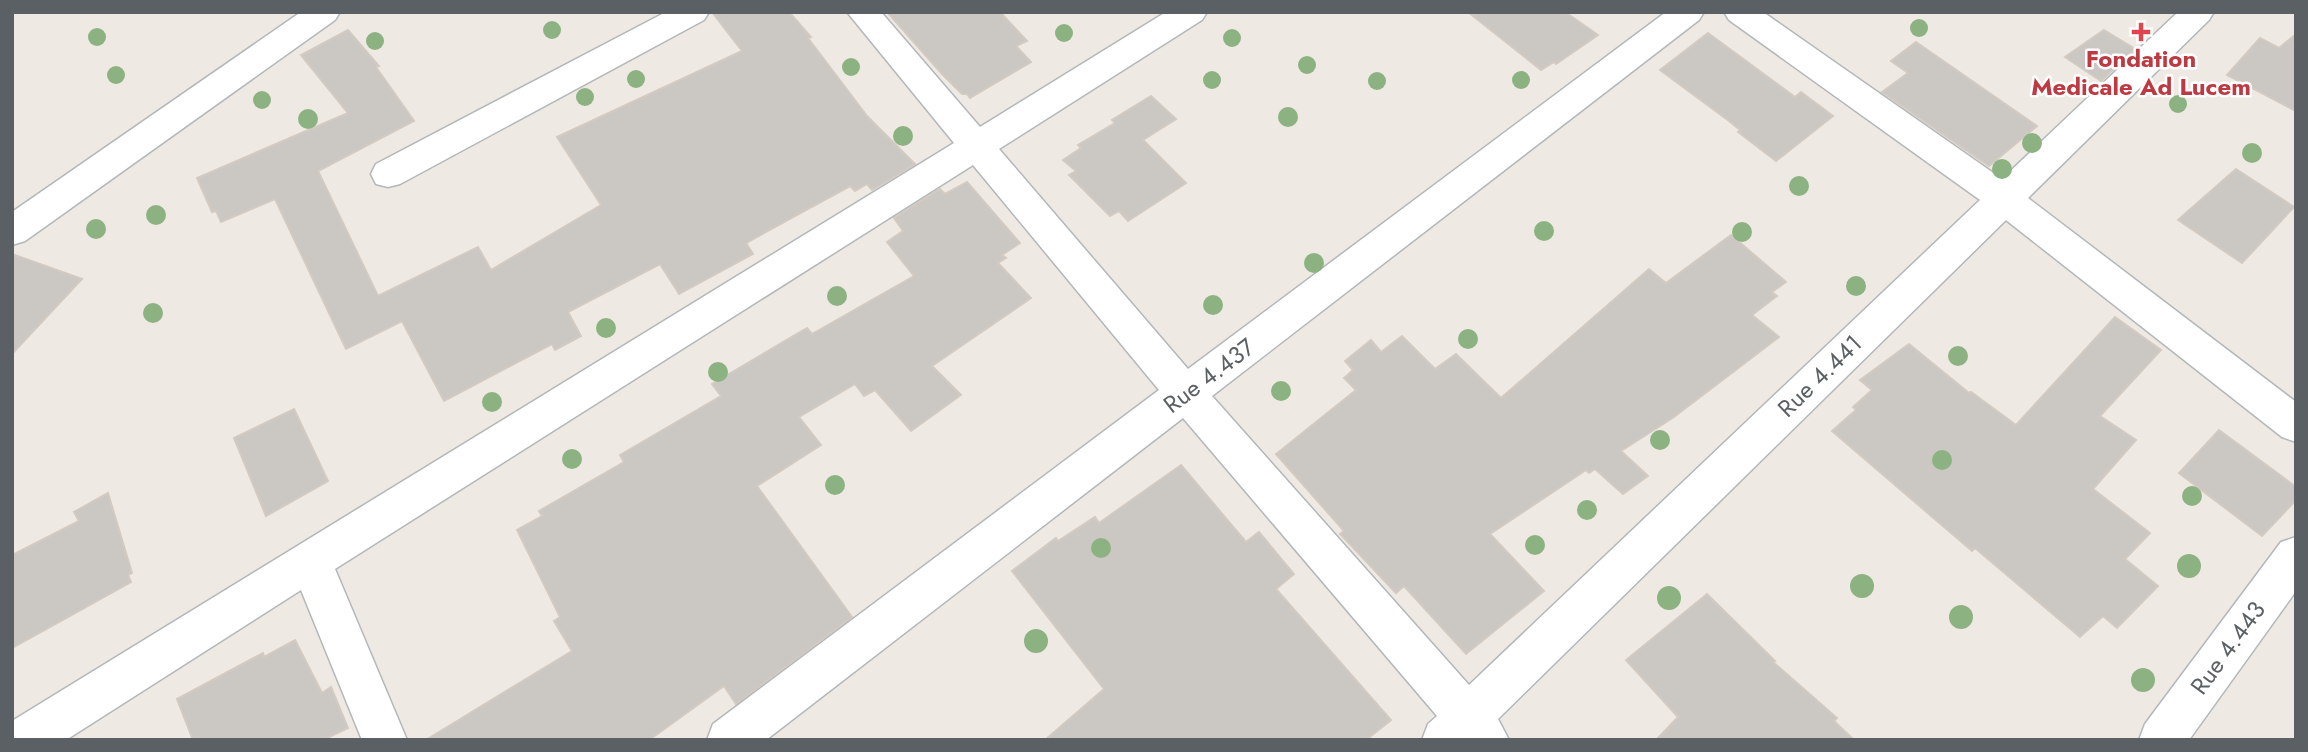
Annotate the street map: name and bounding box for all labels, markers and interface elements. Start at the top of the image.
marker: Fondation Medicale Ad Lucem [2131,22,2151,42]
place label: Fondation Medicale Ad Lucem [2031,41,2251,104]
street label: Rue 4.441 [1770,326,1870,425]
street label: Rue 4.437 [1156,329,1262,422]
street label: Rue 4.443 [2182,594,2273,702]

